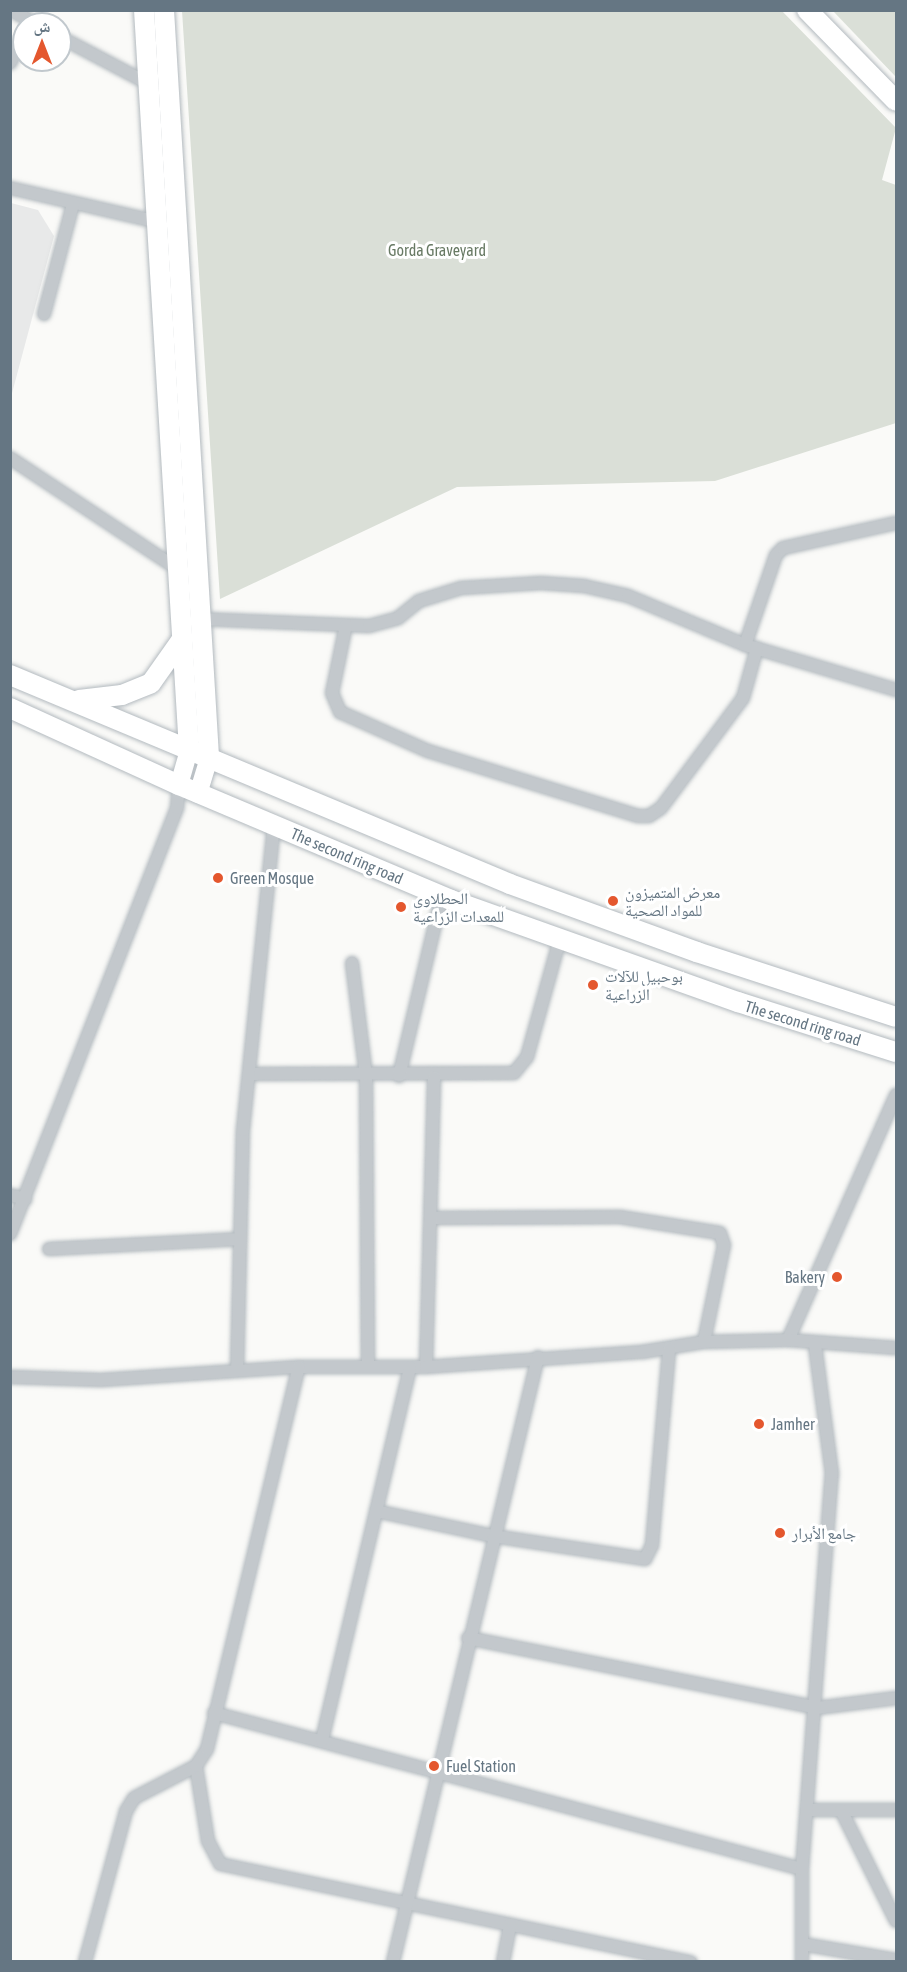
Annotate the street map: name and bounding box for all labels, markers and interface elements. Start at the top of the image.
north arrow [12,12,72,72]
text: ش [34,17,50,35]
park label: Gorda Graveyard [388,240,486,260]
street label: The second ring road [288,824,406,888]
place label: Green Mosque [230,868,314,888]
marker: Green Mosque [211,871,225,885]
place label: معرض المتميزون للمواد الصحية [625,882,720,920]
place label: الحطلاوي للمعدات الزراعية [413,888,504,926]
marker: معرض المتميزون للمواد الصحية [606,894,620,908]
marker: الحطلاوي للمعدات الزراعية [394,900,408,914]
place label: بوحبيل للآلات الزراعية [605,966,683,1004]
marker: بوحبيل للآلات الزراعية [586,978,600,992]
street label: The second ring road [743,996,863,1050]
place label: Bakery [785,1267,825,1287]
marker: Bakery [830,1270,844,1284]
place label: Jamher [771,1414,815,1434]
marker: Jamher [752,1417,766,1431]
place label: جامع الأبرار [792,1523,856,1543]
marker: جامع الأبرار [773,1526,787,1540]
place label: Fuel Station [446,1756,516,1776]
marker: Fuel Station [427,1759,441,1773]

